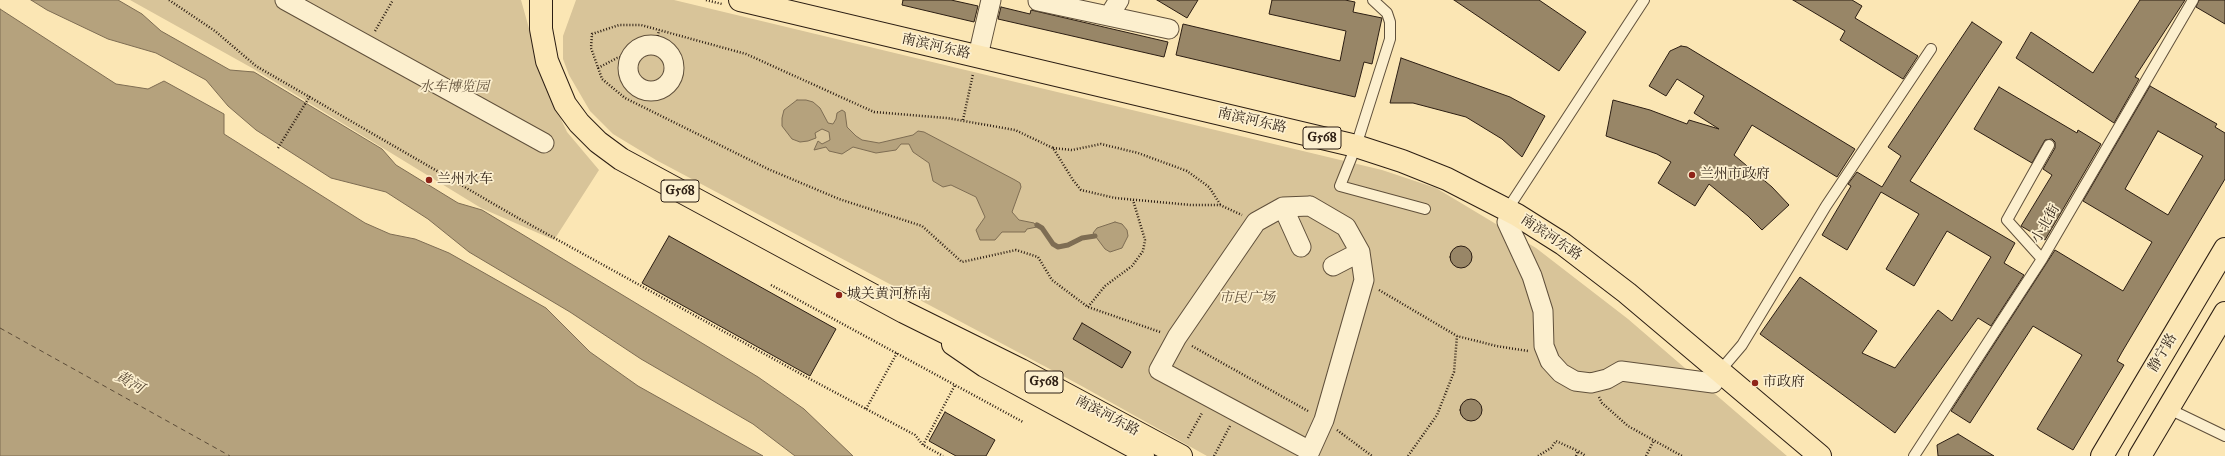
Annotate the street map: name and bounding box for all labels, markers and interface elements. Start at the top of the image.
street label: 南滨河东路 [900,31,972,63]
park label: 水车博览园 [419,80,489,96]
street label: 南滨河东路 [1216,105,1288,137]
road number: G568 [1303,127,1341,149]
place label: 兰州市政府 [1700,167,1770,183]
marker: 兰州市政府 [1687,170,1697,180]
place label: 兰州水车 [437,172,493,188]
marker: 兰州水车 [424,175,434,185]
road number: G568 [661,180,699,202]
street label: 小北街 [2028,202,2064,246]
street label: 南滨河东路 [1517,211,1585,265]
place label: 城关黄河桥南 [847,287,931,303]
marker: 城关黄河桥南 [834,290,844,300]
park label: 市民广场 [1219,291,1275,307]
street label: 静宁路 [2145,331,2181,375]
water label: 黄河 [112,368,146,398]
road number: G568 [1025,371,1063,393]
place label: 市政府 [1763,375,1805,391]
marker: 市政府 [1750,378,1760,388]
street label: 南滨河东路 [1072,392,1142,440]

